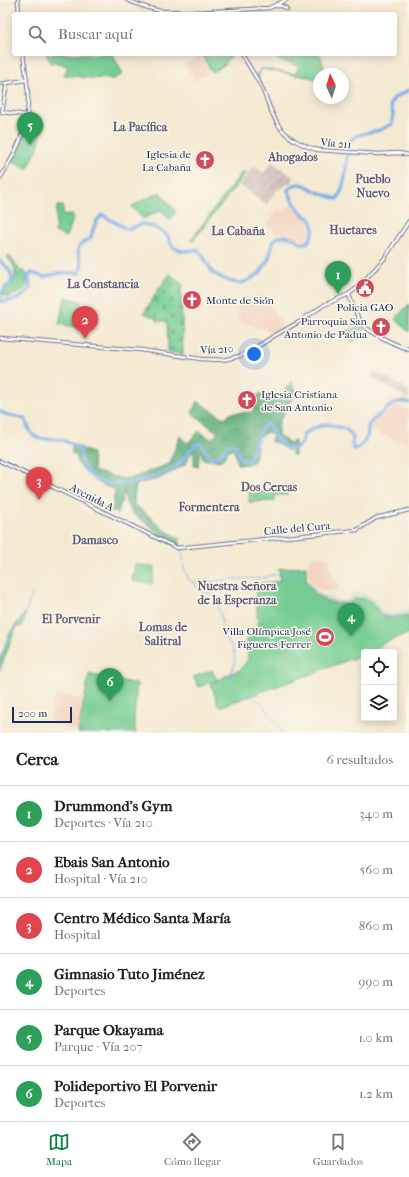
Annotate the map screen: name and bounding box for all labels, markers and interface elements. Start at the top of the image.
search box [12,12,397,56]
icon: search [26,23,48,45]
text: Buscar aquí [58,25,133,43]
north arrow [313,68,349,104]
pin: 5 [17,112,43,145]
district label: La Pacífica [113,120,168,134]
street label: Vía 211 [319,136,352,151]
place label: Iglesia de La Cabaña [142,148,192,174]
church icon: Iglesia de La Cabaña [194,149,216,171]
district label: Ahogados [267,150,318,165]
district label: Pueblo Nuevo [355,172,391,200]
district label: Huetares [329,223,377,237]
district label: La Cabaña [211,224,265,238]
pin: 1 [325,261,351,294]
district label: La Constancia [67,277,139,291]
public building icon: Policia GAO [354,277,376,299]
church icon: Monte de Sión [181,289,203,311]
place label: Monte de Sión [206,294,275,307]
place label: Policia GAO [337,301,394,314]
pin: 2 [72,306,98,339]
place label: Parroquia San Antonio de Padua [283,315,368,341]
church icon: Parroquia San Antonio de Padua [370,316,392,338]
street label: Vía 210 [199,342,234,357]
your location [244,344,264,364]
place label: Iglesia Cristiana de San Antonio [261,388,338,414]
church icon: Iglesia Cristiana de San Antonio [236,389,258,411]
pin: 3 [26,467,52,500]
street label: Avenida A [67,480,117,514]
district label: Dos Cercas [241,480,298,494]
district label: Formentera [177,500,240,514]
street label: Calle del Cura [263,519,332,538]
district label: Damasco [72,533,118,547]
district label: Nuestra Señora de la Esperanza [197,579,277,608]
pin: 4 [338,603,364,636]
district label: El Porvenir [42,612,101,626]
district label: Lomas de Salitral [139,620,187,648]
place label: Villa Olímpica José Figueres Ferrer [222,625,312,651]
sports icon: Villa Olímpica José Figueres Ferrer [314,626,336,648]
map controls [361,649,397,721]
button: locate [361,649,397,685]
pin: 6 [97,668,123,701]
button: layers [361,685,397,721]
scale bar [12,705,72,724]
text: 200 m [18,707,47,720]
text: Cerca [16,749,58,769]
text: 6 resultados [326,752,393,767]
text: Drummond's Gym [54,797,172,815]
text: 1 [27,806,31,821]
text: 340 m [359,806,393,821]
text: Deportes · Vía 210 [54,815,153,830]
text: Ebais San Antonio [54,853,170,871]
text: 2 [26,862,32,877]
text: 560 m [360,862,393,877]
text: Hospital · Vía 210 [54,871,148,886]
text: Centro Médico Santa María [54,909,231,927]
text: 3 [26,918,32,933]
text: 860 m [359,918,393,933]
text: Hospital [54,927,101,942]
text: Gimnasio Tuto Jiménez [54,965,205,983]
text: 4 [25,974,33,989]
text: 990 m [359,974,393,989]
text: Deportes [54,983,105,998]
text: Parque Okayama [54,1021,163,1039]
text: 5 [26,1030,32,1045]
text: 1.0 km [358,1030,393,1045]
text: Parque · Vía 207 [54,1039,143,1054]
text: Polideportivo El Porvenir [54,1077,217,1095]
text: 6 [25,1086,33,1101]
text: 1.2 km [359,1086,393,1101]
text: Deportes [54,1095,105,1110]
tab: Mapa [46,1131,72,1168]
tab: Cómo llegar [164,1131,221,1168]
tab: Guardados [313,1131,363,1168]

